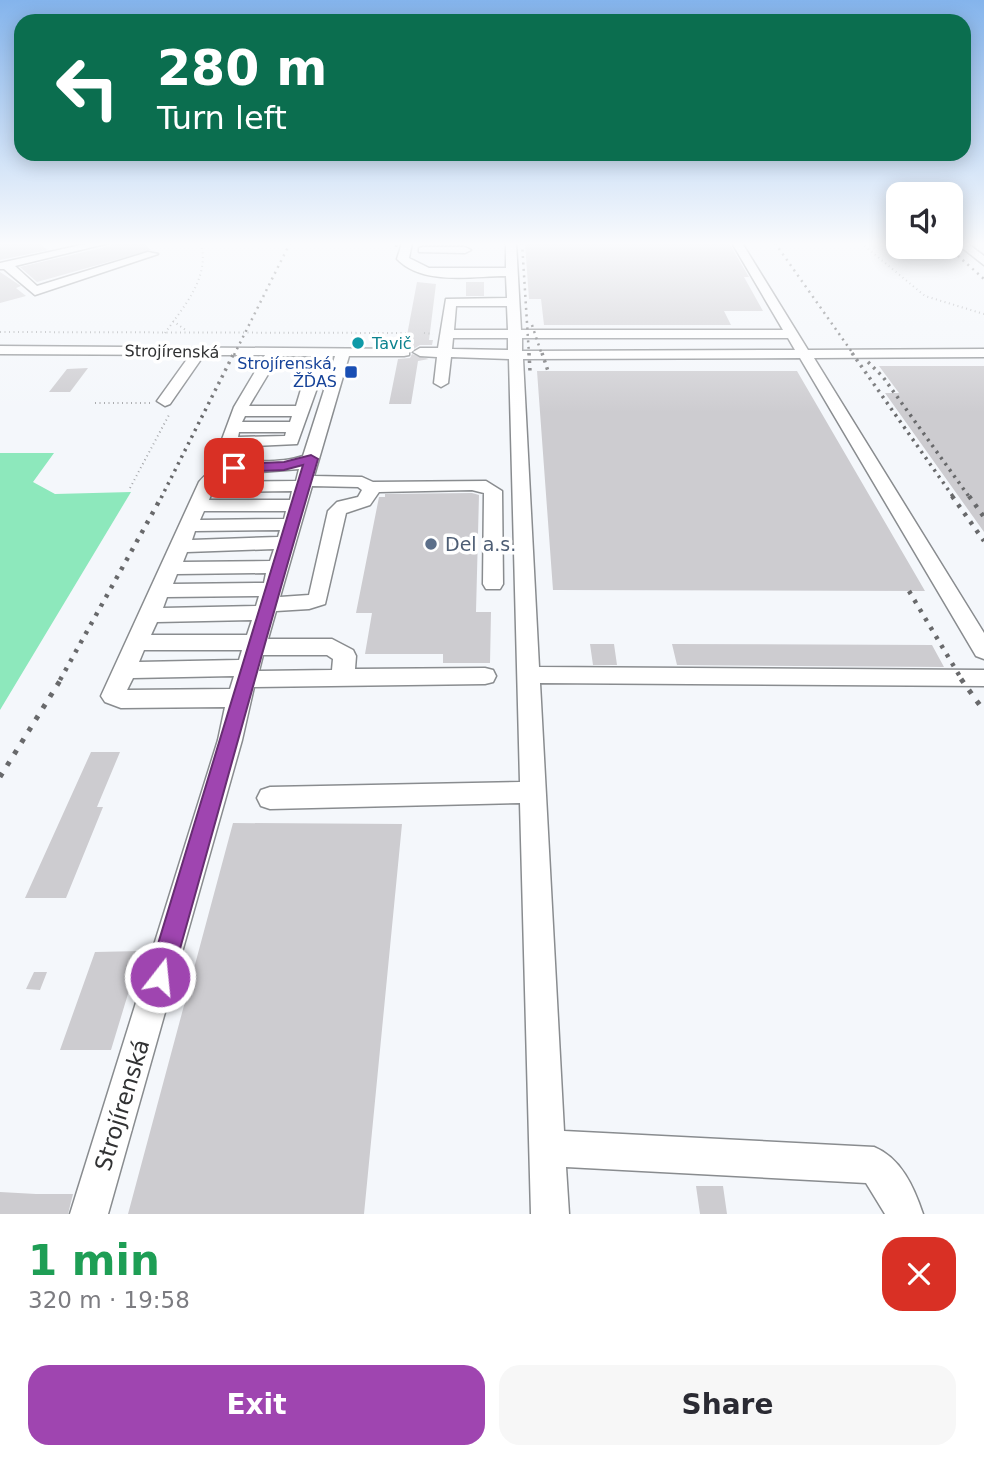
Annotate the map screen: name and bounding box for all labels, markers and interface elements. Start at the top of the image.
text: 280 m [157,40,327,97]
icon: left [42,42,133,133]
text: Turn left [157,99,287,137]
map controls [886,182,963,259]
button: sound [886,182,963,259]
place label: Tavič [371,334,412,353]
marker: Tavič [350,335,366,351]
street label: Strojírenská [124,341,219,362]
place label: Strojírenská, ŽĎAS [237,354,337,391]
marker: Strojírenská, ŽĎAS [343,364,359,380]
pin [204,438,264,498]
icon: arrive [215,449,253,487]
place label: Del a.s. [445,533,516,555]
marker: Del a.s. [423,536,439,552]
position arrow [123,940,197,1014]
street label: Strojírenská [90,1036,154,1174]
text: 1 min [28,1236,160,1285]
button: close [882,1237,956,1311]
text: 320 m · 19:58 [28,1287,190,1313]
button: Exit [28,1365,485,1445]
button: Share [499,1365,956,1445]

